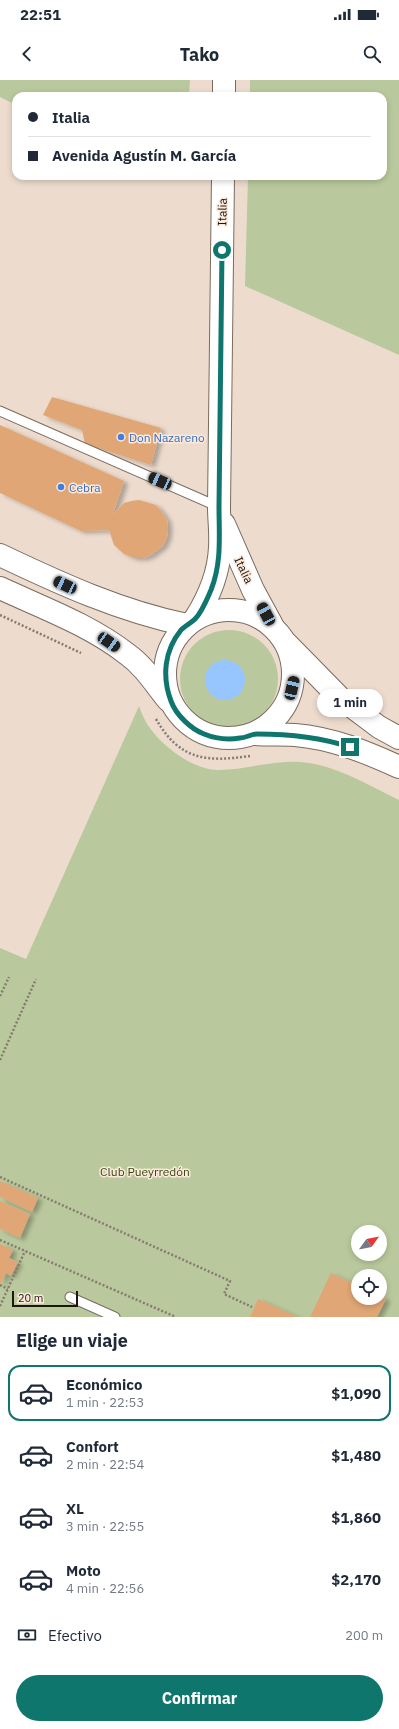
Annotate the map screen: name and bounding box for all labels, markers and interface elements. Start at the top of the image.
text: 22:51 [20,5,61,24]
icon: back [16,43,38,65]
text: Tako [180,43,219,66]
icon: search [361,43,383,65]
text: Italia [52,108,90,127]
text: Avenida Agustín M. García [52,146,236,165]
street label: Italia [214,197,230,226]
route start [213,241,231,259]
place label: Don Nazareno [129,430,205,445]
marker: Don Nazareno [116,432,126,442]
car [147,471,173,491]
place label: Cebra [69,480,101,495]
marker: Cebra [56,482,66,492]
street label: Italia [231,554,257,586]
car [52,574,78,596]
car [255,601,277,627]
car [96,630,122,654]
car [283,675,301,701]
callout: 1 min [317,689,383,717]
text: 1 min [333,694,367,711]
route end [341,738,359,756]
park label: Club Pueyrredón [100,1164,190,1179]
north arrow [351,1225,387,1261]
map controls [351,1225,387,1305]
button: locate [351,1269,387,1305]
scale bar [12,1289,78,1308]
text: 20 m [18,1291,43,1305]
text: Elige un viaje [16,1329,128,1352]
icon: car [18,1375,54,1411]
text: Económico [66,1375,142,1394]
text: $1,090 [331,1384,381,1403]
text: 1 min · 22:53 [66,1394,144,1411]
icon: car [18,1437,54,1473]
text: Confort [66,1437,119,1456]
text: $1,480 [331,1446,381,1465]
text: 2 min · 22:54 [66,1456,144,1473]
icon: car [18,1499,54,1535]
text: XL [66,1499,84,1518]
text: $1,860 [331,1508,381,1527]
text: 3 min · 22:55 [66,1518,144,1535]
icon: car [18,1561,54,1597]
text: Moto [66,1561,101,1580]
text: $2,170 [331,1570,381,1589]
text: 4 min · 22:56 [66,1580,144,1597]
icon: cash [16,1624,38,1646]
text: Efectivo [48,1626,102,1645]
text: 200 m [345,1627,383,1644]
button: Confirmar [16,1675,383,1721]

